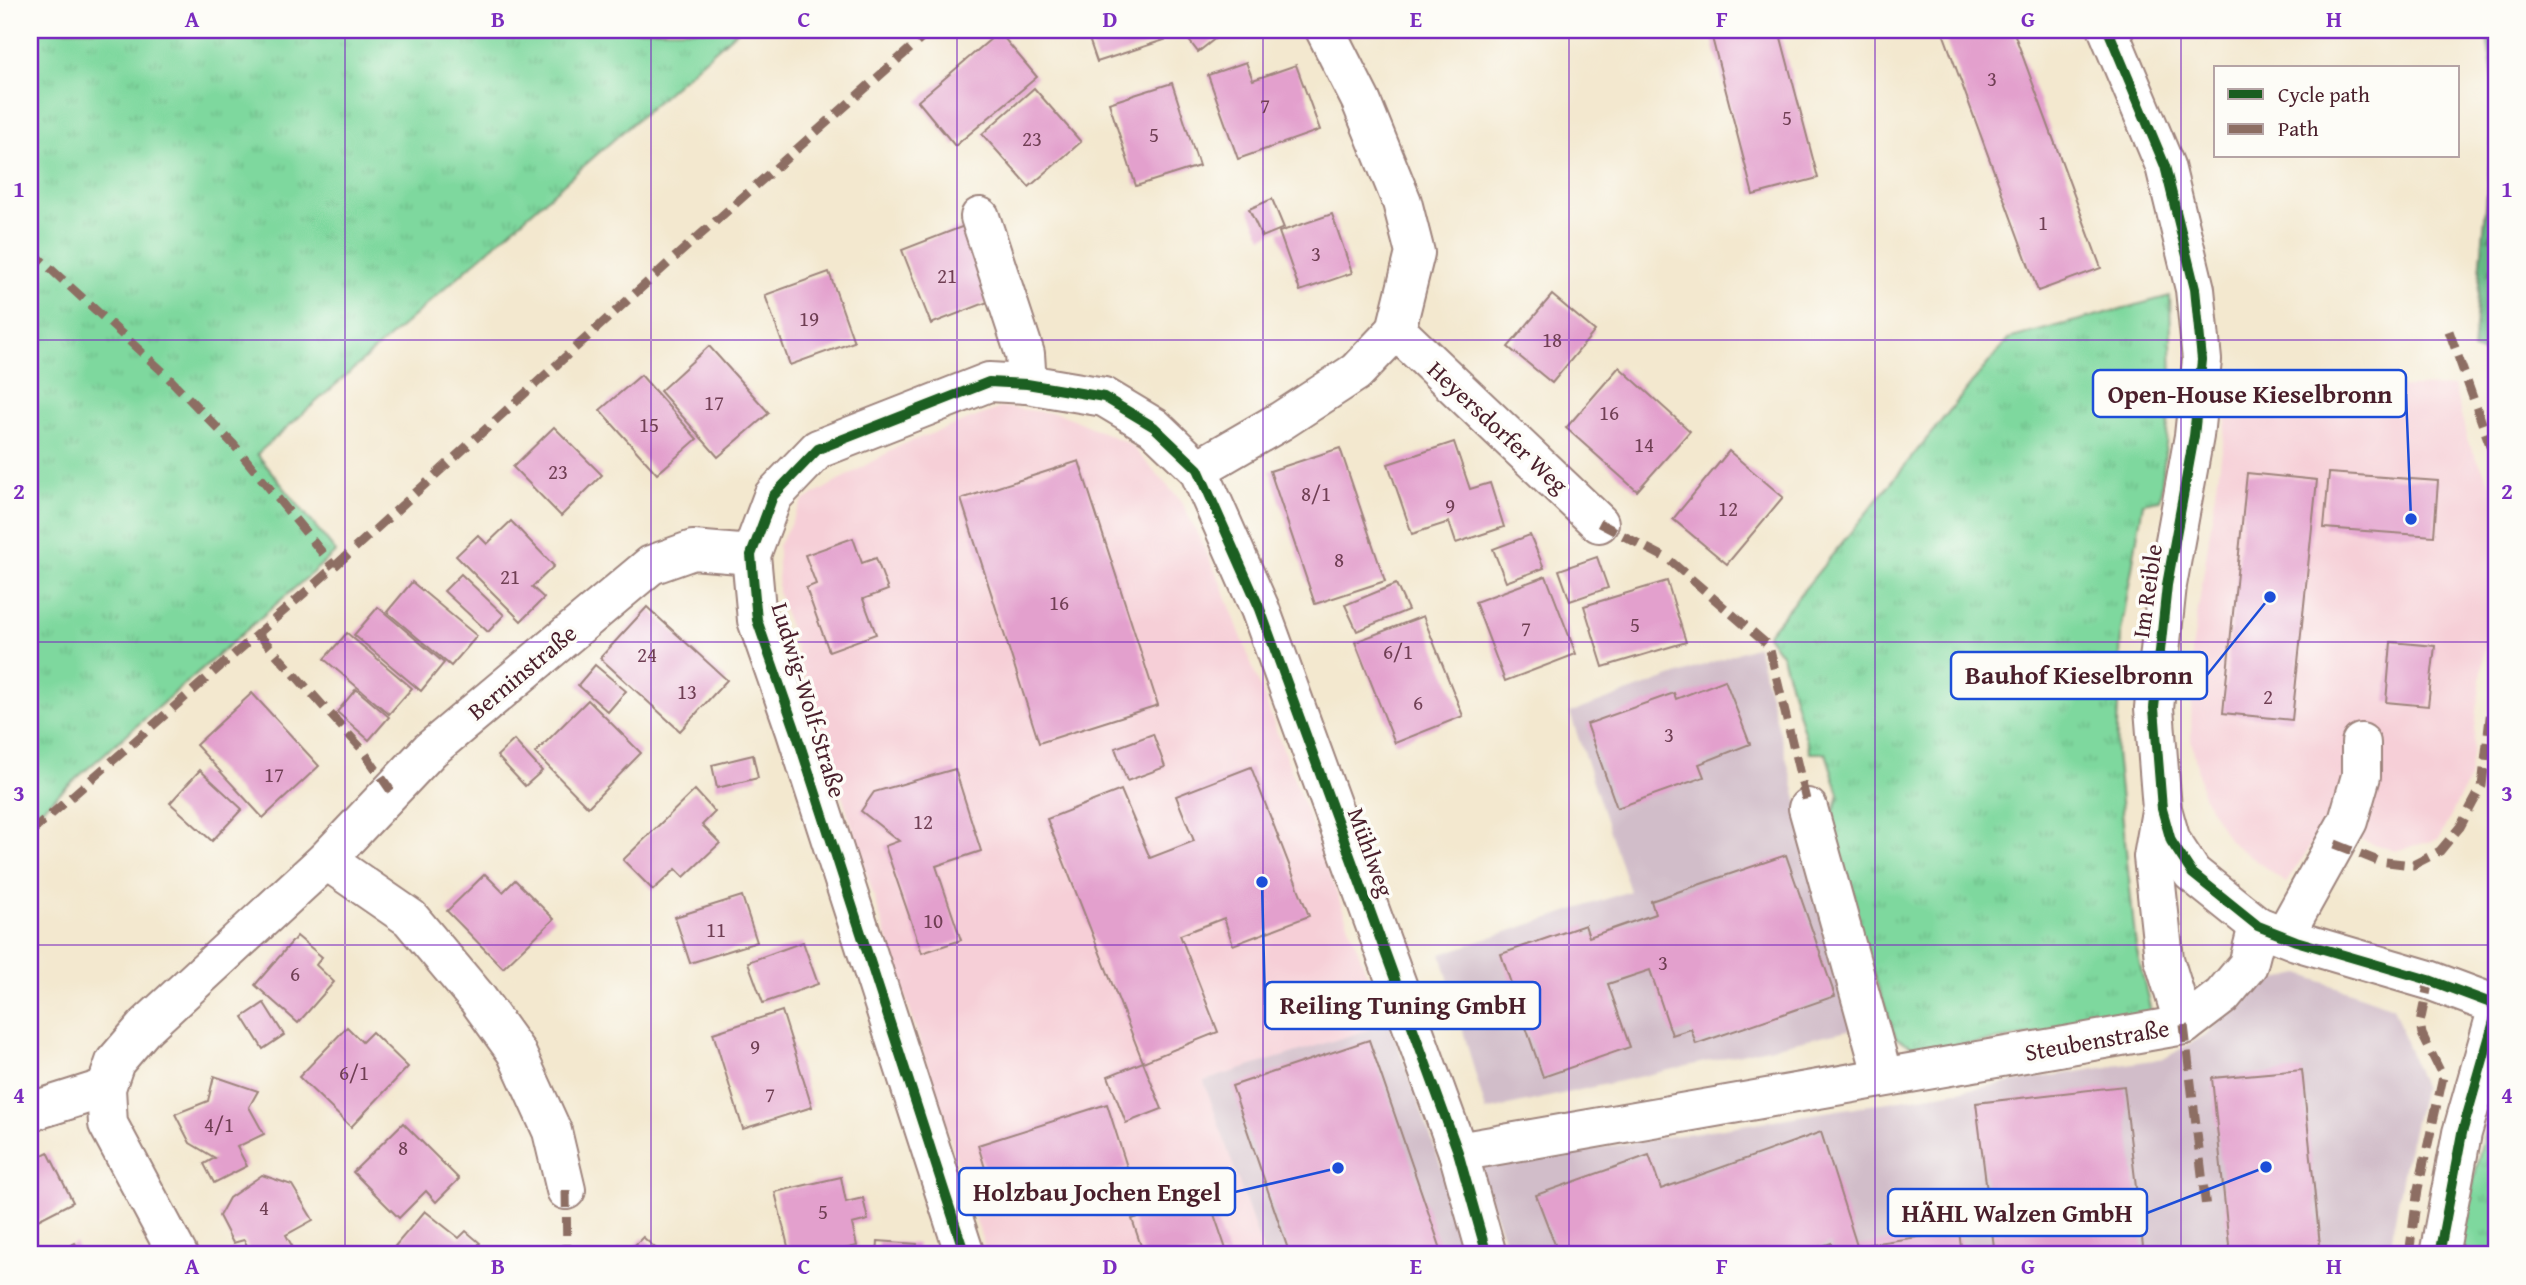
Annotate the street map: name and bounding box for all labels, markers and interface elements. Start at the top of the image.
text: A [185,2,200,35]
text: B [491,2,505,35]
text: C [797,2,811,35]
text: D [1103,2,1118,35]
text: E [1410,2,1422,35]
text: F [1716,2,1728,35]
text: G [2021,2,2035,35]
text: H [2326,2,2342,35]
house number: 3 [1987,63,1997,94]
legend [2214,66,2460,158]
text: Cycle path [2278,79,2370,110]
house number: 7 [1260,90,1270,121]
house number: 5 [1782,102,1792,133]
text: Path [2278,113,2319,144]
house number: 5 [1149,119,1159,150]
house number: 23 [1022,123,1042,154]
text: 1 [13,172,25,205]
text: 1 [2501,172,2513,205]
house number: 1 [2038,207,2048,238]
house number: 3 [1311,238,1321,269]
house number: 21 [937,260,957,291]
house number: 19 [799,303,819,334]
house number: 18 [1542,324,1562,355]
street label: Heyersdorfer Weg [1420,352,1576,502]
callout: Open-House Kieselbronn [2093,370,2406,417]
text: Open-House Kieselbronn [2108,374,2393,413]
house number: 17 [704,387,724,418]
house number: 16 [1599,397,1619,428]
house number: 15 [639,409,659,440]
house number: 14 [1634,429,1654,460]
house number: 23 [548,456,568,487]
text: 2 [13,474,25,507]
text: 2 [2501,474,2513,507]
house number: 8/1 [1301,478,1331,509]
house number: 9 [1445,490,1455,521]
house number: 12 [1718,493,1738,524]
street label: Im Reible [2123,542,2171,640]
house number: 8 [1334,544,1344,575]
house number: 21 [500,561,520,592]
house number: 16 [1049,587,1069,618]
street label: Ludwig-Wolf-Straße [763,598,855,802]
house number: 5 [1630,609,1640,640]
house number: 7 [1521,613,1531,644]
street label: Berninstraße [460,616,584,728]
house number: 6/1 [1383,636,1413,667]
house number: 24 [637,639,657,670]
callout: Bauhof Kieselbronn [1951,652,2207,699]
text: Bauhof Kieselbronn [1965,655,2194,694]
house number: 13 [677,676,697,707]
house number: 2 [2263,681,2273,712]
house number: 6 [1413,687,1423,718]
house number: 3 [1664,719,1674,750]
house number: 17 [264,759,284,790]
text: 3 [13,776,25,809]
text: 3 [2501,776,2513,809]
street label: Mühlweg [1339,802,1403,902]
house number: 12 [913,806,933,837]
house number: 10 [923,905,943,936]
house number: 11 [706,914,726,945]
house number: 3 [1658,947,1668,978]
house number: 6 [290,958,300,989]
callout: Reiling Tuning GmbH [1265,982,1540,1029]
text: Reiling Tuning GmbH [1280,985,1526,1024]
street label: Steubenstraße [2022,1010,2172,1070]
house number: 9 [750,1031,760,1062]
house number: 6/1 [339,1057,369,1088]
text: 4 [13,1078,25,1111]
text: 4 [2501,1078,2513,1111]
house number: 7 [765,1079,775,1110]
house number: 4/1 [204,1109,234,1140]
house number: 8 [398,1132,408,1163]
callout: Holzbau Jochen Engel [959,1168,1235,1215]
text: Holzbau Jochen Engel [973,1172,1221,1211]
callout: HÄHL Walzen GmbH [1888,1189,2147,1236]
house number: 4 [259,1192,269,1223]
text: HÄHL Walzen GmbH [1902,1193,2132,1232]
house number: 5 [818,1196,828,1227]
text: A [185,1249,200,1282]
text: B [491,1249,505,1282]
text: C [797,1249,811,1282]
text: D [1103,1249,1118,1282]
text: E [1410,1249,1422,1282]
text: F [1716,1249,1728,1282]
text: G [2021,1249,2035,1282]
text: H [2326,1249,2342,1282]

